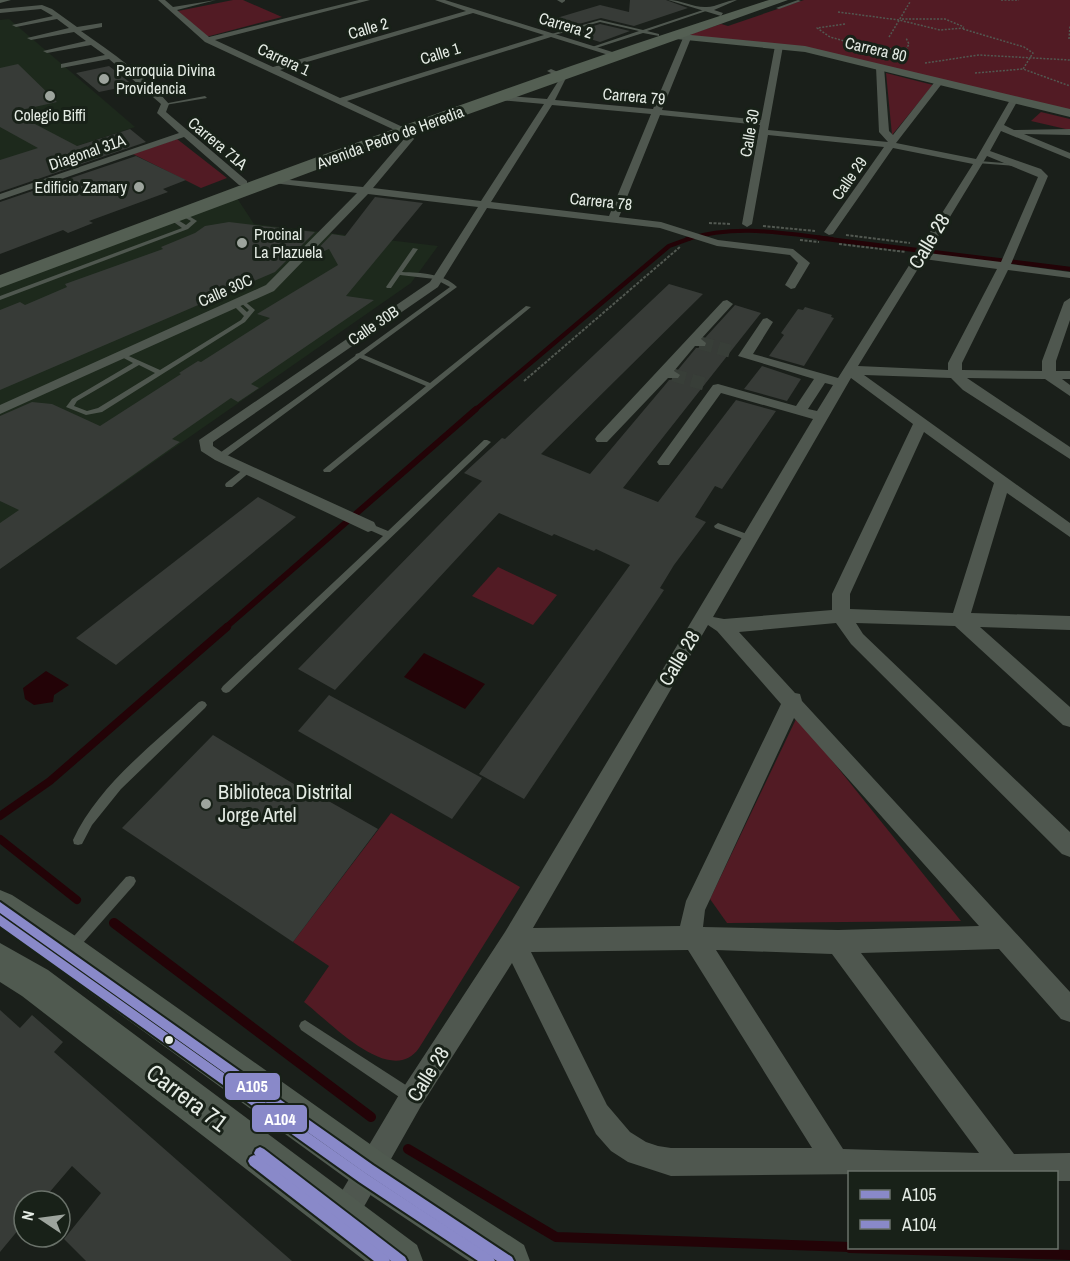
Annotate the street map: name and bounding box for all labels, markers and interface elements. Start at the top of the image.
street label: Carrera 2 [536,6,596,44]
street label: Calle 2 [345,12,391,44]
street label: Carrera 80 [843,31,909,67]
street label: Calle 1 [417,36,463,69]
street label: Carrera 1 [254,37,314,81]
place label: Parroquia Divina Providencia [116,59,216,99]
marker: Parroquia Divina Providencia [97,72,111,86]
street label: Carrera 79 [602,82,666,110]
marker: Colegio Biffi [43,89,57,103]
street label: Avenida Pedro de Heredia [312,100,467,174]
place label: Colegio Biffi [14,104,86,126]
street label: Calle 30 [734,107,764,159]
street label: Carrera 71A [184,112,253,175]
street label: Diagonal 31A [46,129,128,175]
street label: Calle 29 [826,152,872,204]
place label: Edificio Zamary [34,176,127,198]
marker: Edificio Zamary [132,180,146,194]
street label: Carrera 78 [569,187,633,215]
street label: Calle 28 [902,208,956,273]
place label: Procinal La Plazuela [254,223,323,263]
marker: Procinal La Plazuela [235,236,249,250]
street label: Calle 30C [194,268,256,312]
street label: Calle 30B [343,300,403,350]
street label: Calle 28 [652,625,706,690]
place label: Biblioteca Distrital Jorge Artel [218,778,352,828]
marker: Biblioteca Distrital Jorge Artel [199,797,213,811]
unlabelled marker [163,1034,175,1046]
street label: Calle 28 [400,1041,455,1106]
street label: Carrera 71 [140,1056,235,1138]
line badge: A105 [224,1072,281,1101]
text: A105 [236,1075,268,1097]
line badge: A104 [251,1104,308,1133]
text: A104 [264,1108,296,1130]
legend [848,1171,1058,1249]
text: A105 [901,1182,936,1207]
north arrow [12,1189,72,1249]
text: N [16,1209,39,1223]
text: A104 [901,1212,936,1237]

